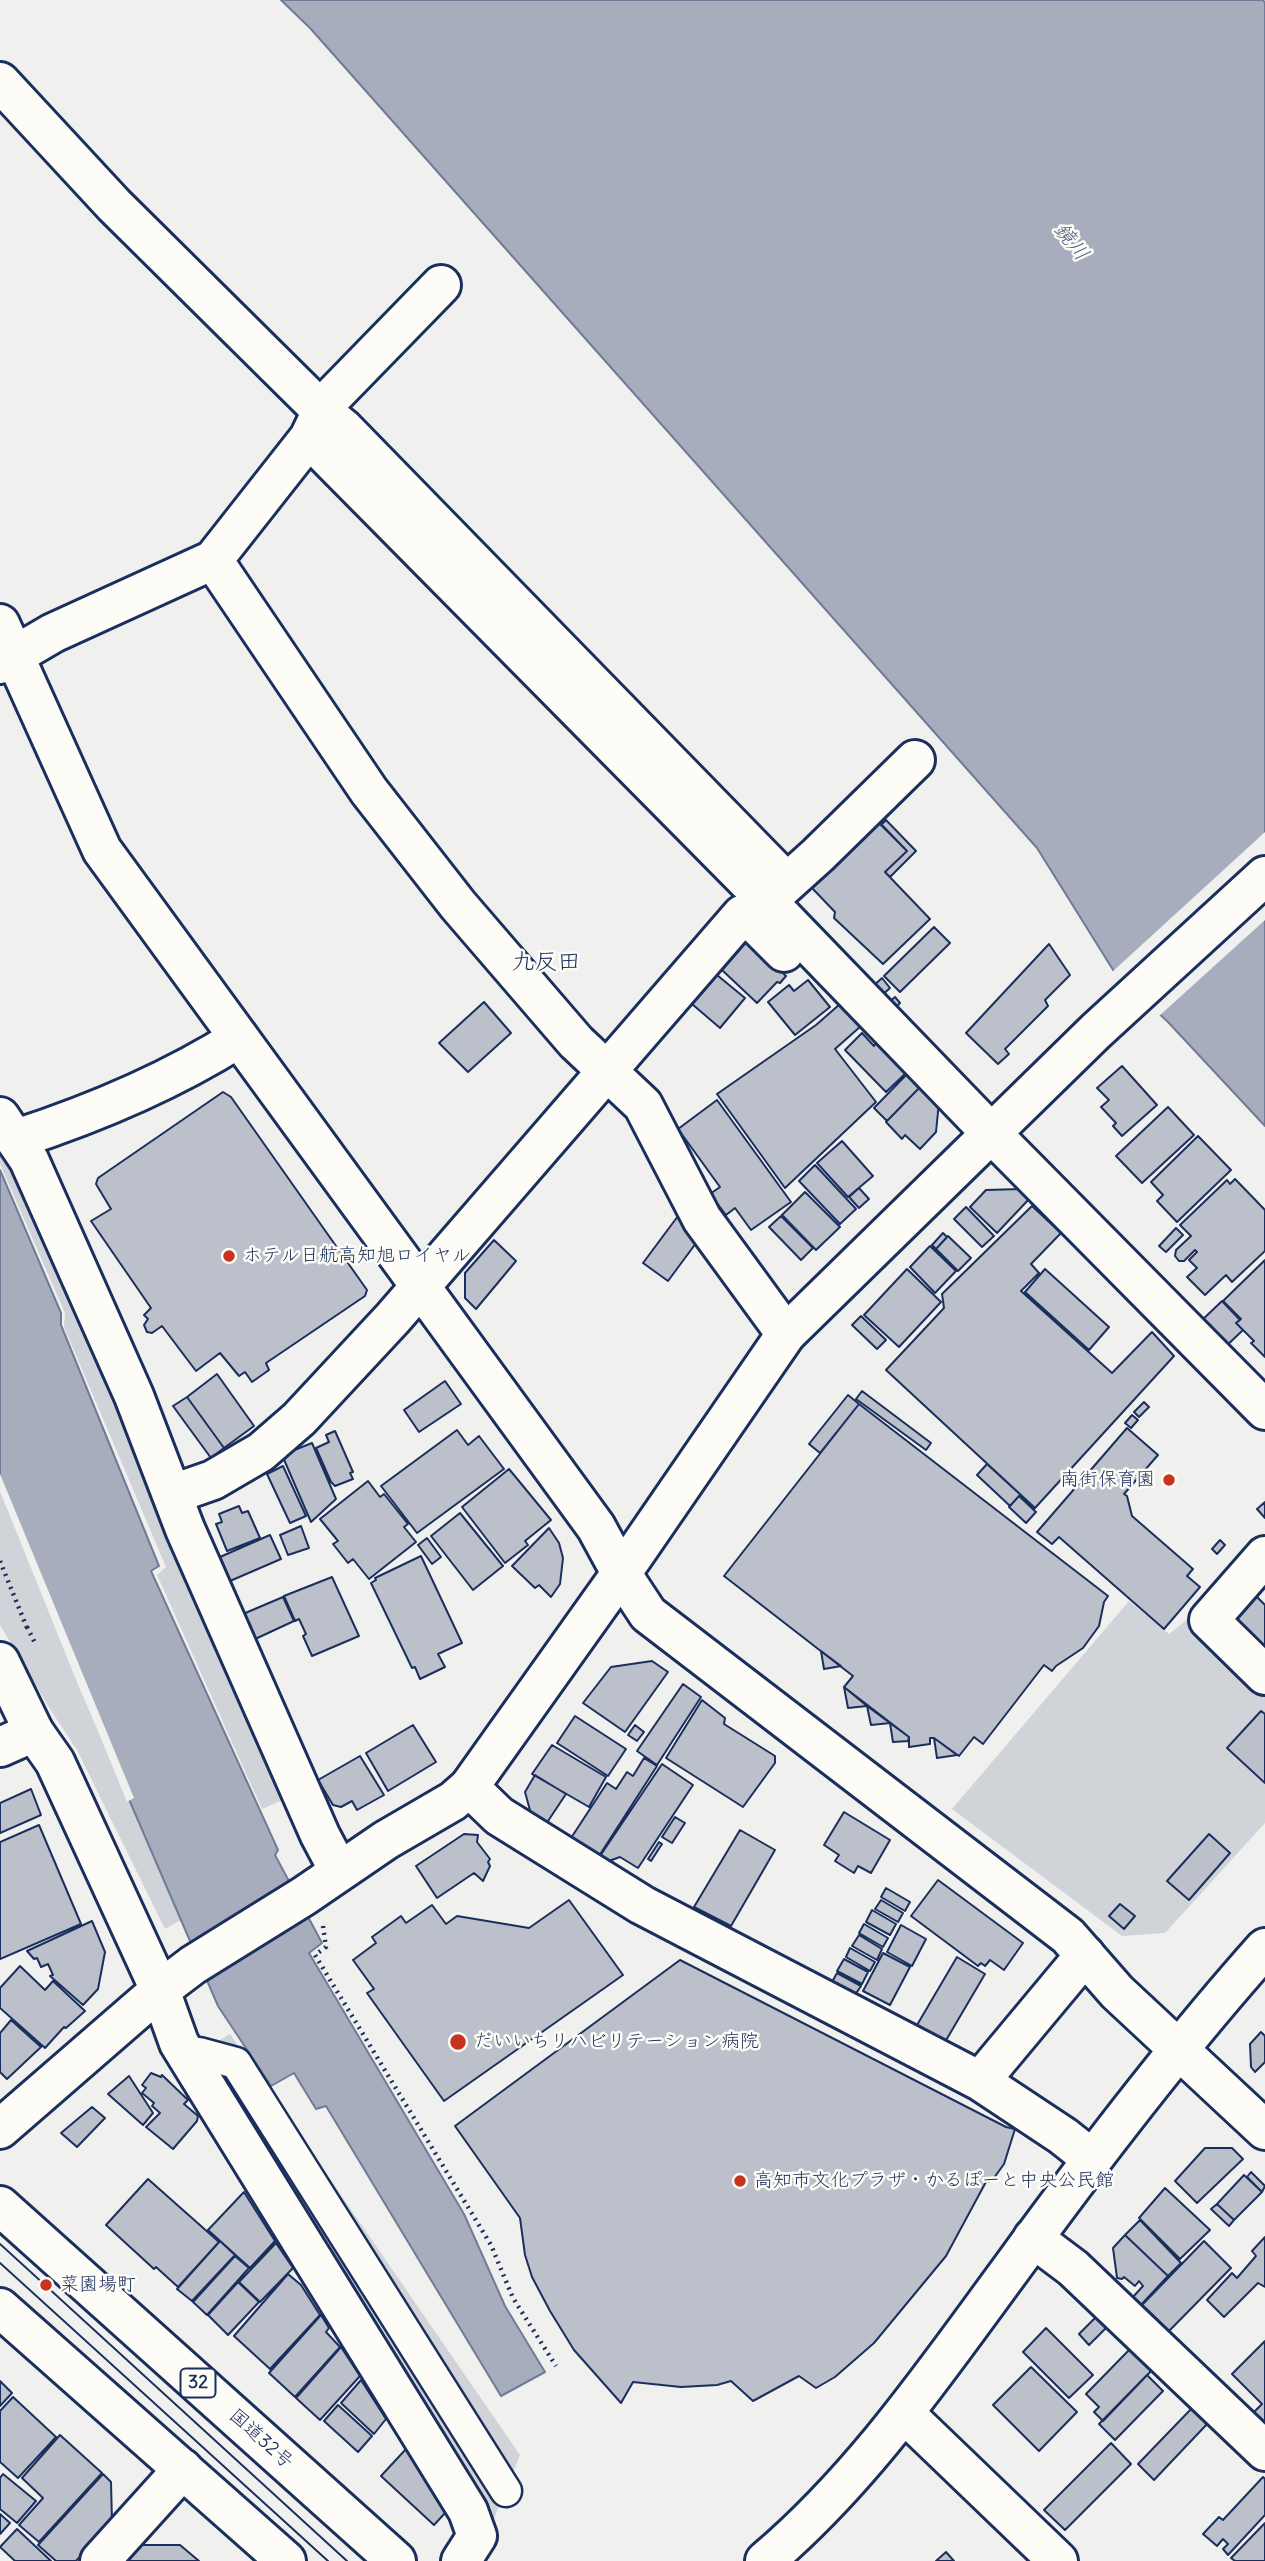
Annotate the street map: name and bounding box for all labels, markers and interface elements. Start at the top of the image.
water label: 鏡川 [1048,218,1094,266]
district label: 九反田 [512,948,580,976]
place label: ホテル日航高知旭ロイヤル [243,1245,471,1267]
marker: ホテル日航高知旭ロイヤル [221,1248,237,1264]
place label: 南街保育園 [1060,1469,1155,1491]
marker: 南街保育園 [1161,1472,1177,1488]
place label: だいいちリハビリテーション病院 [474,2031,759,2053]
marker: だいいちリハビリテーション病院 [448,2032,468,2052]
place label: 高知市文化プラザ・かるぽーと中央公民館 [754,2170,1114,2192]
marker: 高知市文化プラザ・かるぽーと中央公民館 [732,2173,748,2189]
place label: 菜園場町 [60,2274,136,2296]
marker: 菜園場町 [38,2277,54,2293]
road number: 32 [180,2368,216,2398]
street label: 国道32号 [224,2404,298,2474]

